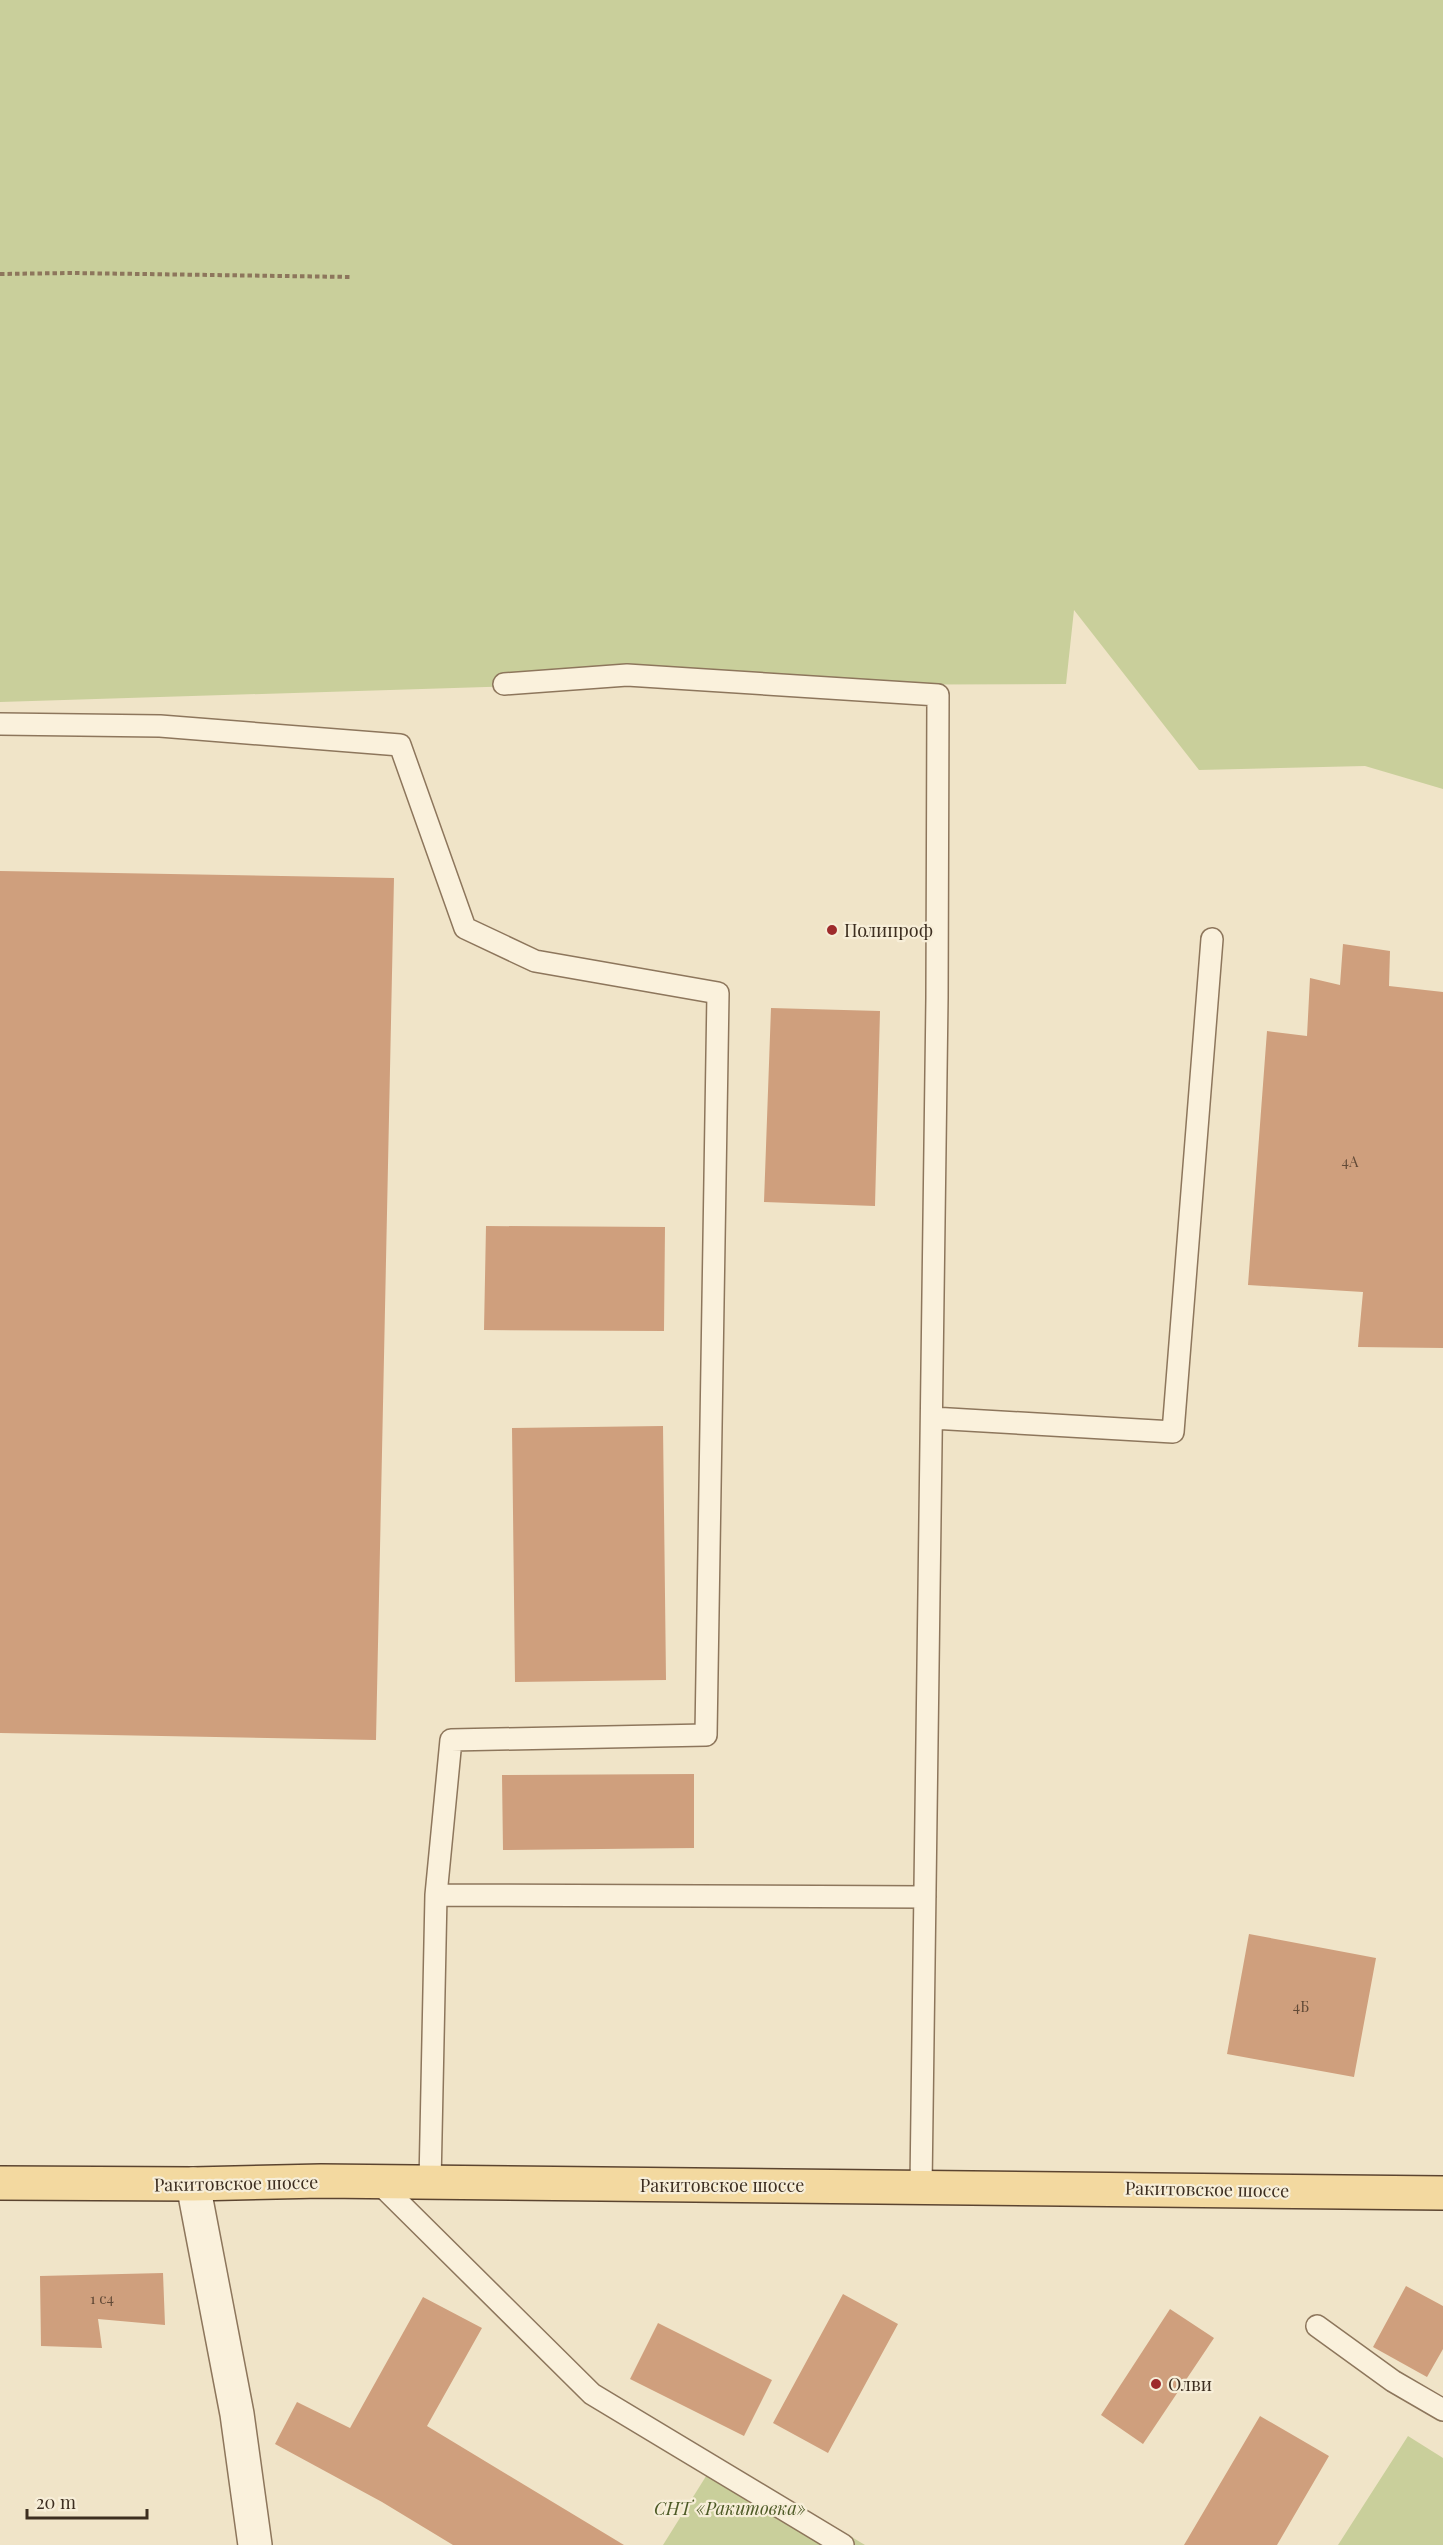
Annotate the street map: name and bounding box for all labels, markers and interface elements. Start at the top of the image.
place label: Полипроф [844,918,933,942]
marker: Полипроф [825,923,839,937]
house number: 4А [1342,1151,1359,1171]
house number: 4Б [1293,1996,1309,2016]
street label: Ракитовское шоссе [154,2170,318,2196]
street label: Ракитовское шоссе [640,2173,804,2197]
street label: Ракитовское шоссе [1125,2176,1289,2202]
house number: 1 с4 [90,2288,114,2308]
place label: Олви [1168,2372,1212,2396]
marker: Олви [1149,2377,1163,2391]
scale bar [27,2482,147,2520]
text: 20 m [36,2490,76,2514]
park label: СНТ «Ракитовка» [654,2496,806,2520]

